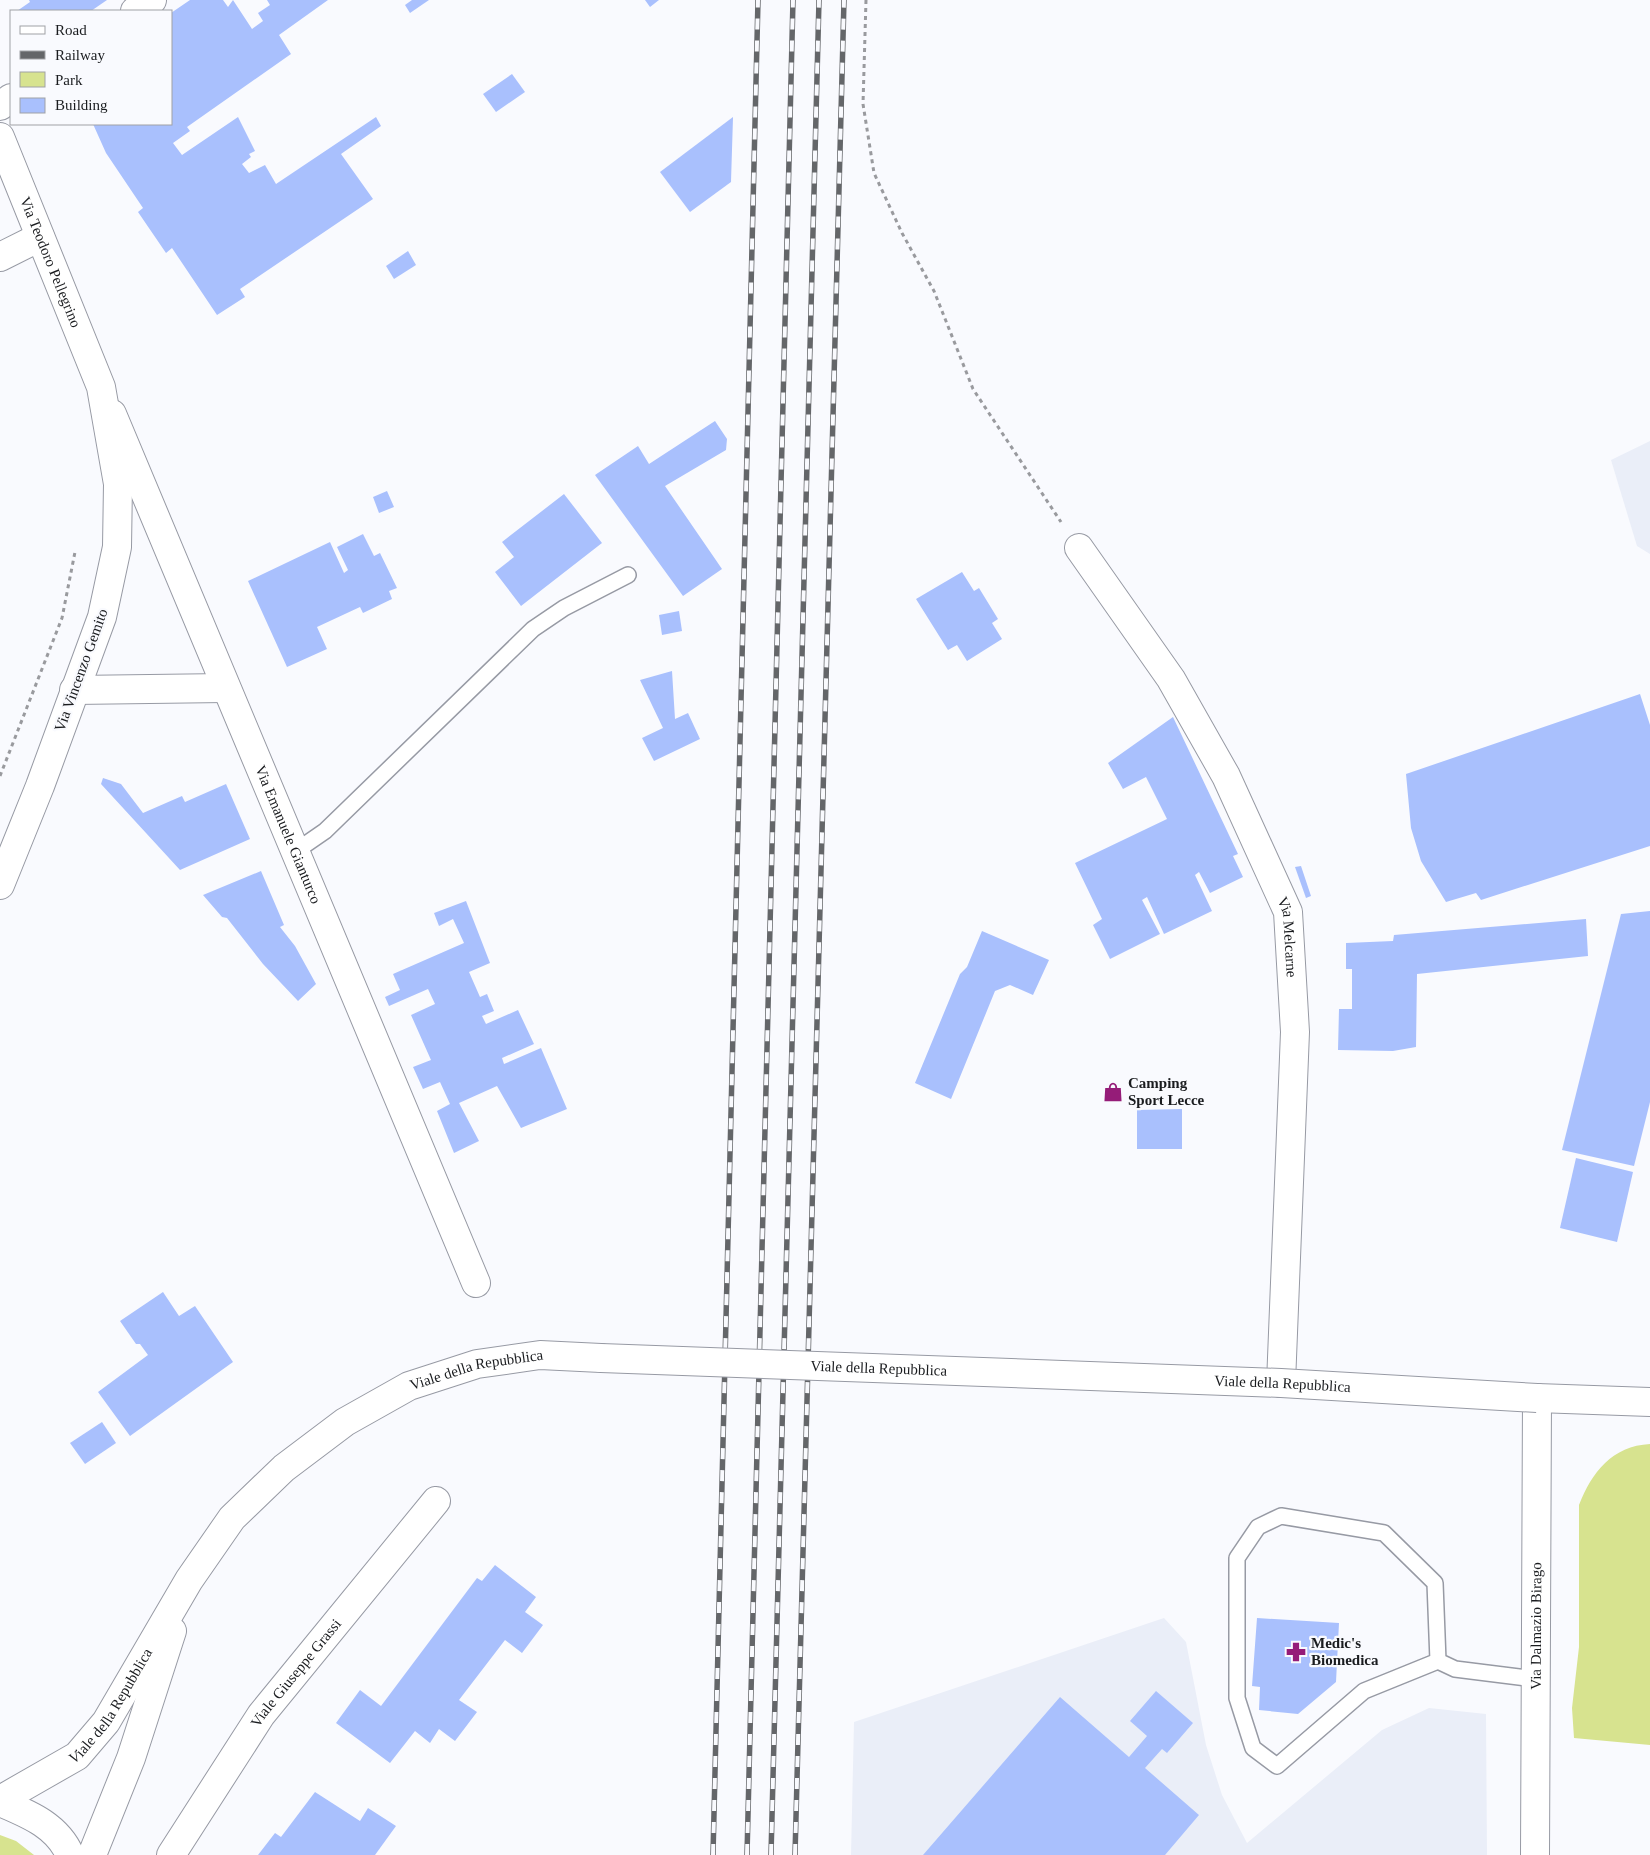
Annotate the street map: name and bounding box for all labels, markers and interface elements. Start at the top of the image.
legend [10,10,172,125]
text: Road [55,22,87,38]
text: Railway [55,47,105,63]
text: Park [55,72,83,88]
text: Building [55,97,108,113]
street label: Via Teodoro Pellegrino [17,194,84,330]
street label: Via Vincenzo Gemito [51,606,111,734]
street label: Via Emanuele Gianturco [252,763,324,906]
street label: Via Melcarne [1274,894,1300,978]
place label: Camping Sport Lecce [1128,1075,1205,1108]
shop icon: Camping Sport Lecce [1102,1081,1124,1103]
street label: Viale della Repubblica [408,1347,544,1393]
street label: Viale della Repubblica [810,1358,948,1379]
street label: Viale della Repubblica [1214,1373,1352,1395]
street label: Via Dalmazio Birago [1528,1562,1544,1690]
street label: Viale Giuseppe Grassi [247,1616,344,1730]
place label: Medic's Biomedica [1311,1635,1379,1668]
pharmacy icon: Medic's Biomedica [1285,1641,1307,1663]
street label: Viale della Repubblica [66,1645,155,1767]

